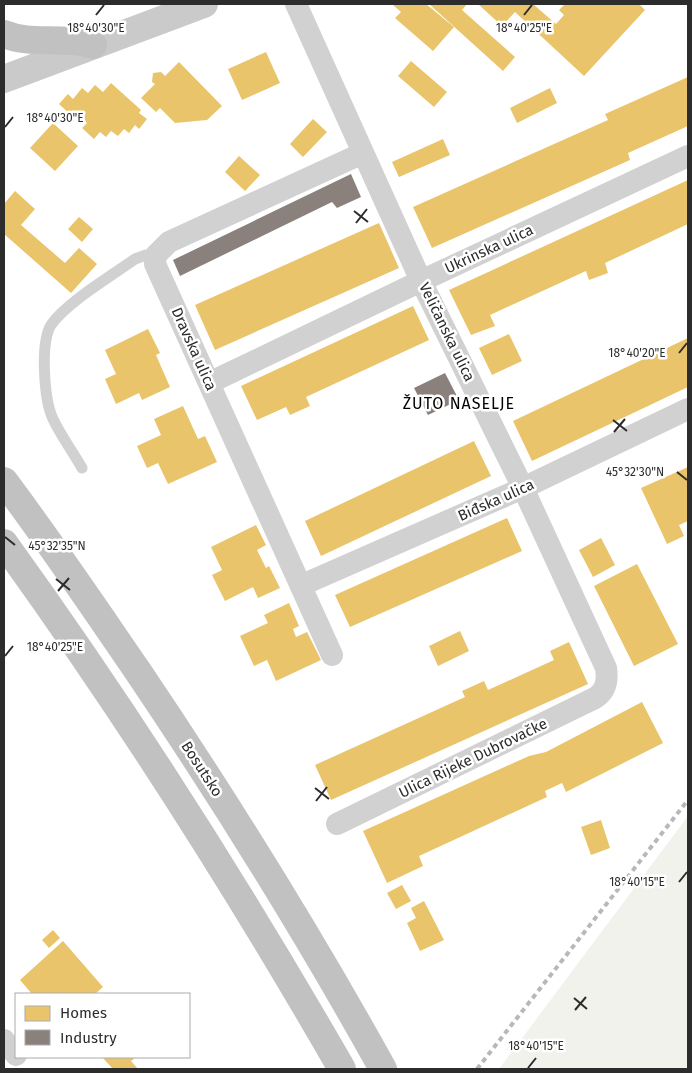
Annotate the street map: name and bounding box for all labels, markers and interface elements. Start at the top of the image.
text: 18°40'30"E [67,21,125,35]
text: 18°40'25"E [496,21,552,35]
text: 18°40'30"E [26,111,84,125]
street label: Ukrinska ulica [442,221,536,277]
street label: Veličanska ulica [415,280,479,384]
street label: Dravska ulica [168,305,220,393]
text: 18°40'20"E [608,346,666,360]
district label: ŽUTO NASELJE [403,393,515,413]
text: 45°32'30"N [606,465,664,479]
street label: Biđska ulica [455,475,537,525]
text: 45°32'35"N [28,539,86,553]
text: 18°40'25"E [27,640,83,654]
street label: Ulica Rijeke Dubrovačke [396,714,550,802]
street label: Bosutsko [177,738,227,800]
text: 18°40'15"E [609,875,665,889]
legend [15,993,190,1058]
text: Homes [60,1004,107,1022]
text: Industry [60,1029,117,1047]
text: 18°40'15"E [508,1039,564,1053]

